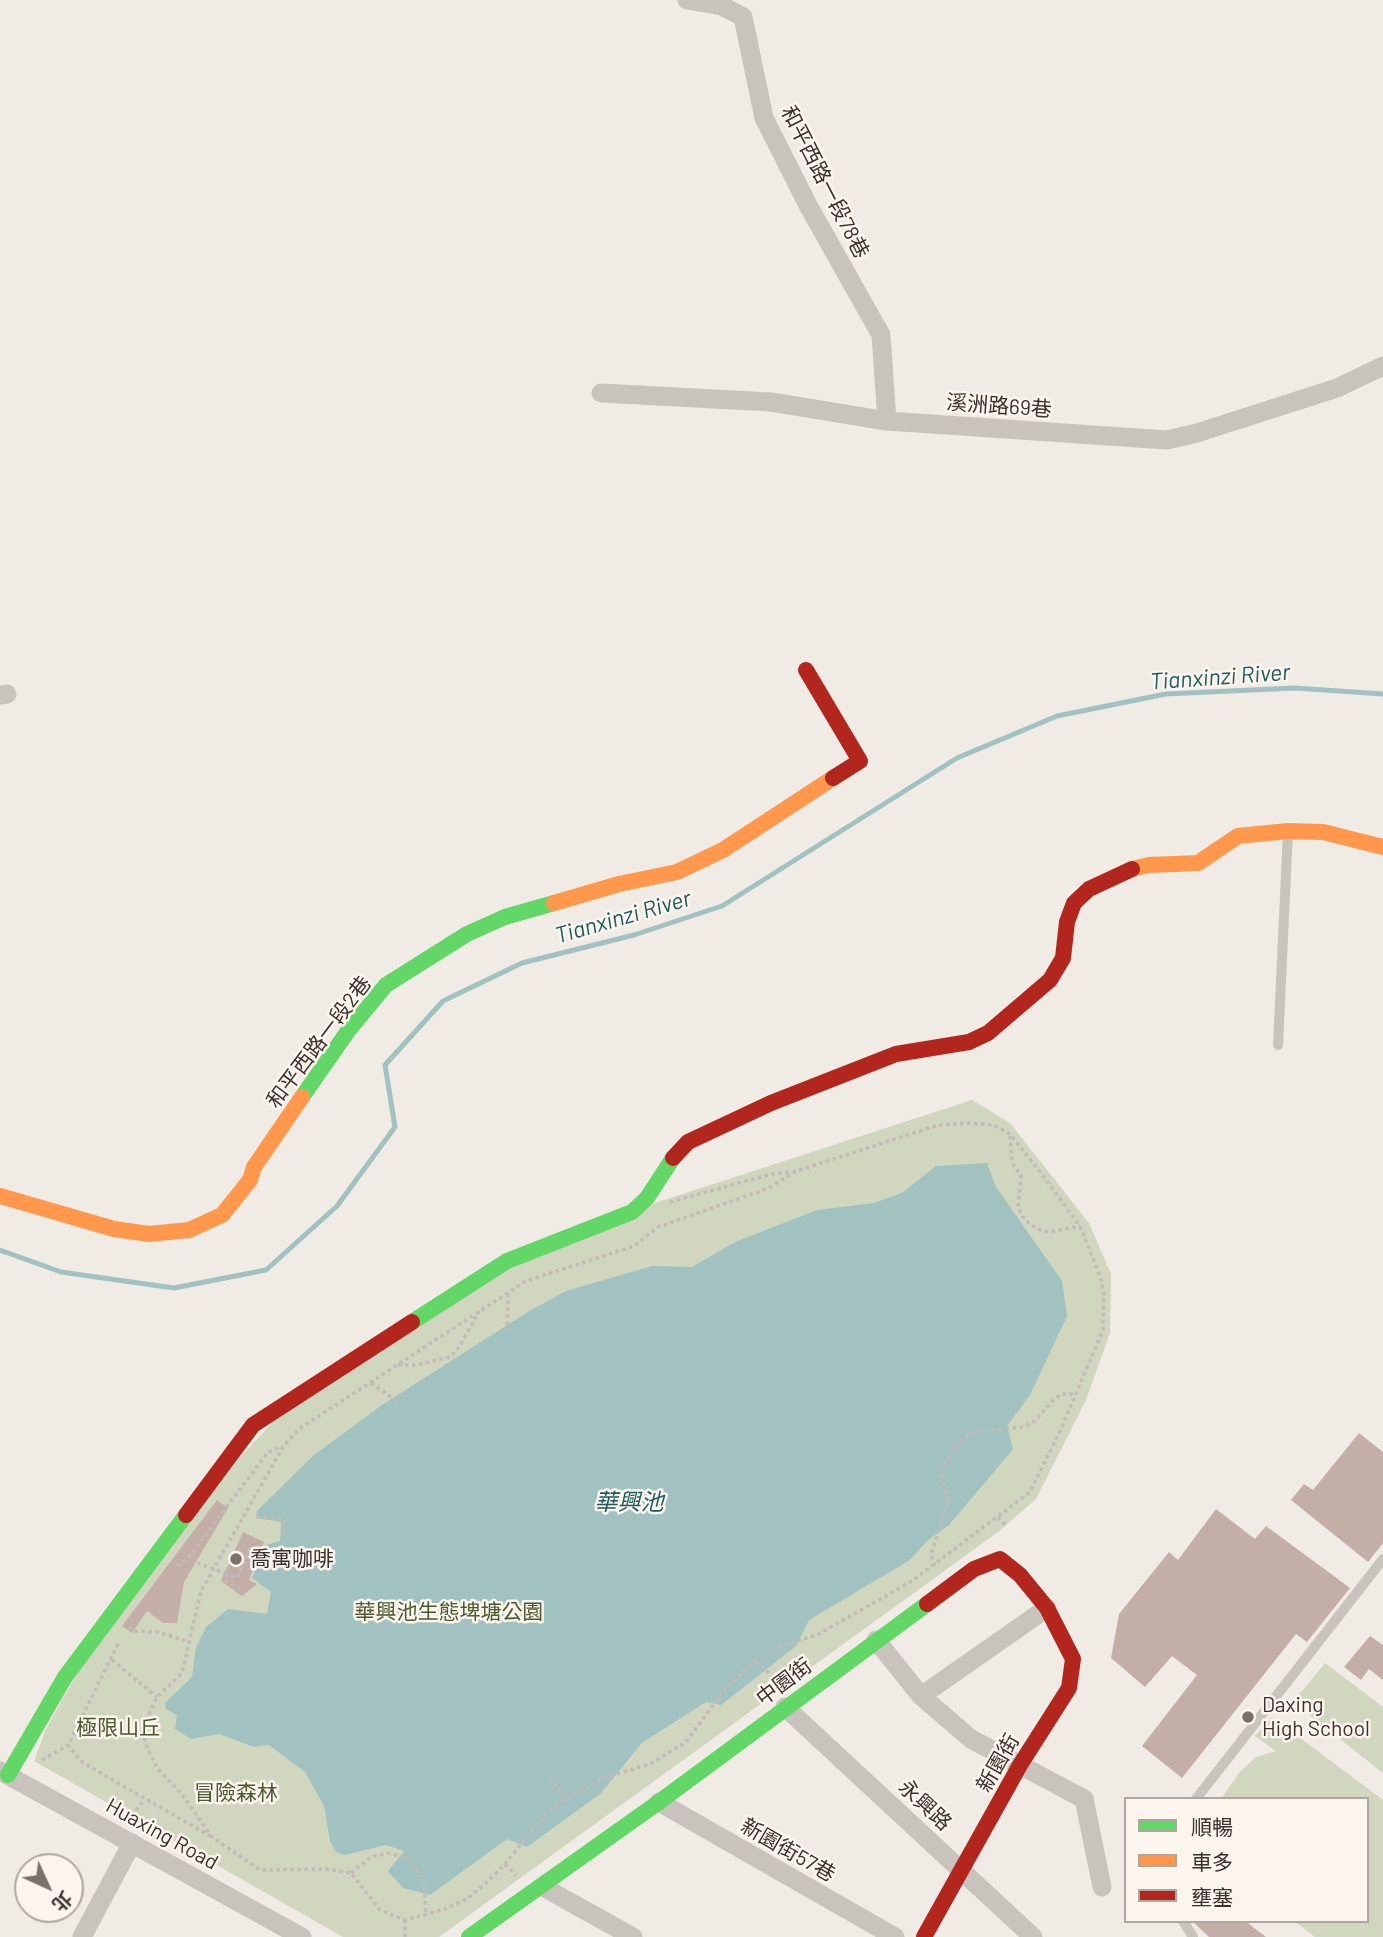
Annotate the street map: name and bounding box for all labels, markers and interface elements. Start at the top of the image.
street label: 和平西路一段78巷 [776,101,874,263]
street label: 溪洲路69巷 [945,390,1053,422]
water label: Tianxinzi River [1149,658,1291,696]
water label: Tianxinzi River [552,884,694,950]
street label: 和平西路一段2巷 [261,971,377,1113]
water label: 華興池 [595,1488,663,1516]
place label: 喬寓咖啡 [250,1546,334,1572]
marker: 喬寓咖啡 [228,1551,244,1567]
park label: 華興池生態埤塘公園 [355,1599,543,1625]
street label: 中園街 [751,1653,817,1711]
place label: Daxing High School [1262,1692,1370,1742]
marker: Daxing High School [1240,1709,1256,1725]
park label: 極限山丘 [76,1715,160,1741]
street label: 新園街 [971,1729,1025,1797]
street label: 永興路 [893,1774,957,1836]
park label: 冒險森林 [194,1780,278,1806]
street label: Huaxing Road [102,1793,222,1875]
legend [1124,1797,1369,1923]
street label: 新園街57巷 [736,1813,840,1887]
text: 順暢 [1191,1814,1233,1839]
text: 車多 [1191,1849,1233,1874]
north arrow [14,1853,84,1923]
text: 壅塞 [1191,1884,1233,1909]
text: 北 [48,1887,78,1917]

